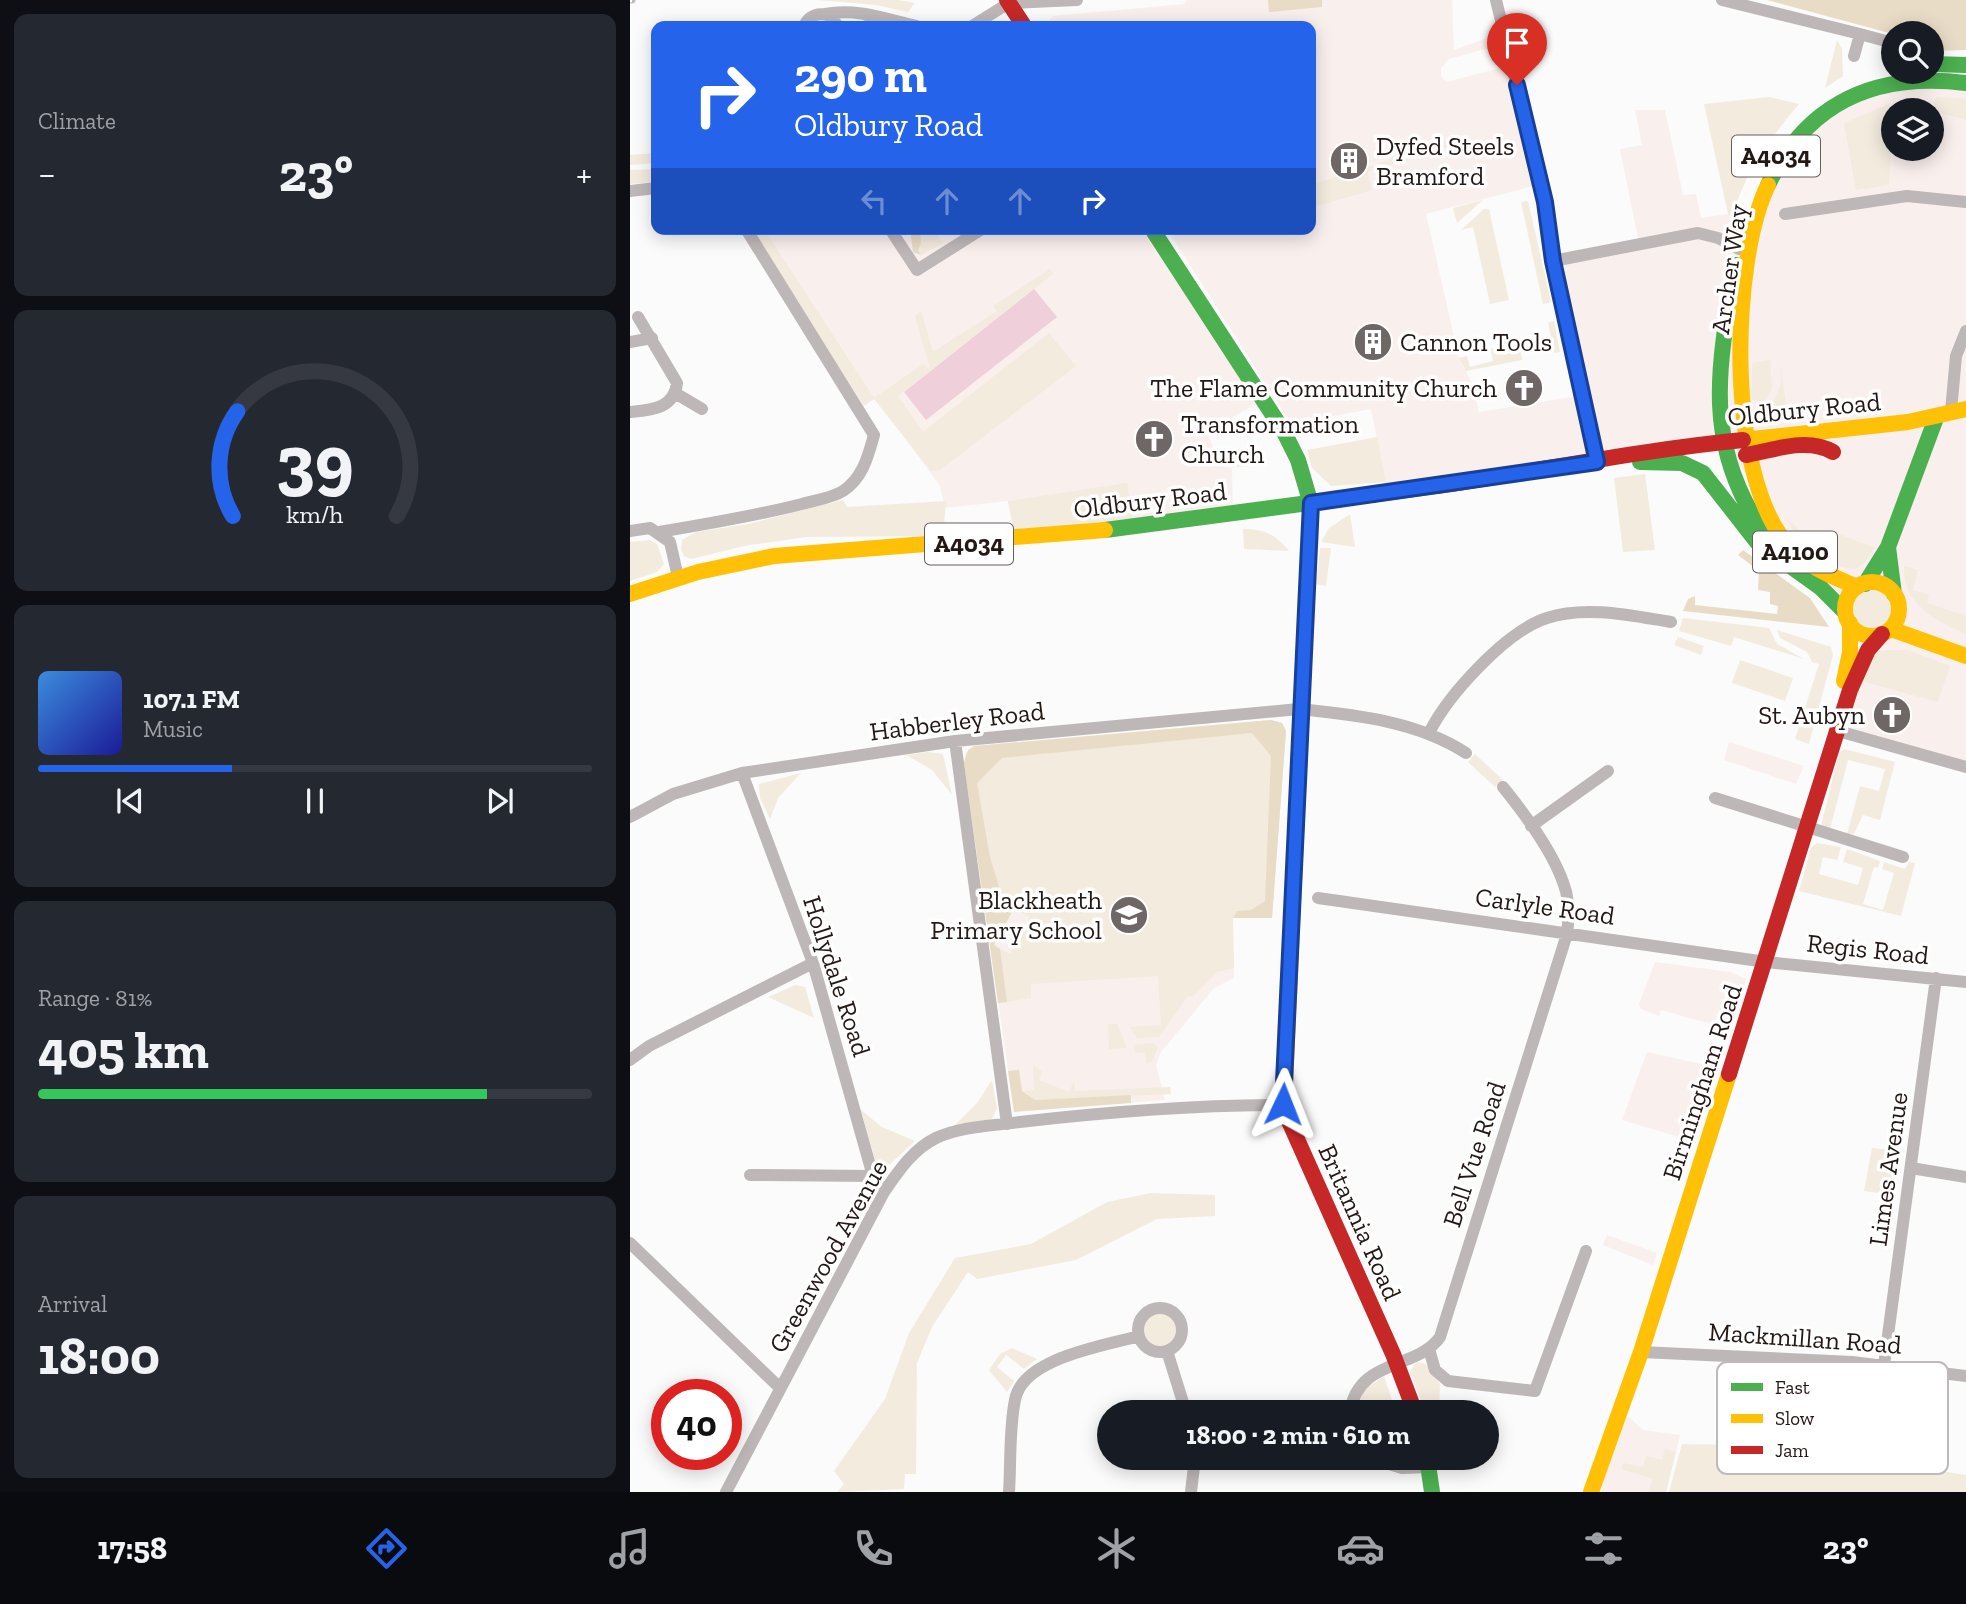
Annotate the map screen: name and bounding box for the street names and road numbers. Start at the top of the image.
road number: A4034 [1732,136,1820,176]
street label: Archer Way [1704,201,1754,336]
street label: Oldbury Road [1726,385,1882,433]
street label: Oldbury Road [1072,475,1228,525]
road number: A4034 [925,524,1013,564]
road number: A4100 [1753,532,1837,572]
street label: Habberley Road [868,694,1046,748]
street label: Carlyle Road [1473,880,1617,932]
street label: Hollydale Road [796,892,878,1060]
street label: Regis Road [1805,927,1931,971]
street label: Birmingham Road [1655,980,1749,1184]
street label: Bell Vue Road [1435,1077,1513,1231]
street label: Limes Avenue [1861,1090,1915,1248]
street label: Britannia Road [1311,1139,1409,1305]
street label: Greenwood Avenue [762,1154,894,1358]
street label: Mackmillan Road [1707,1315,1903,1361]

